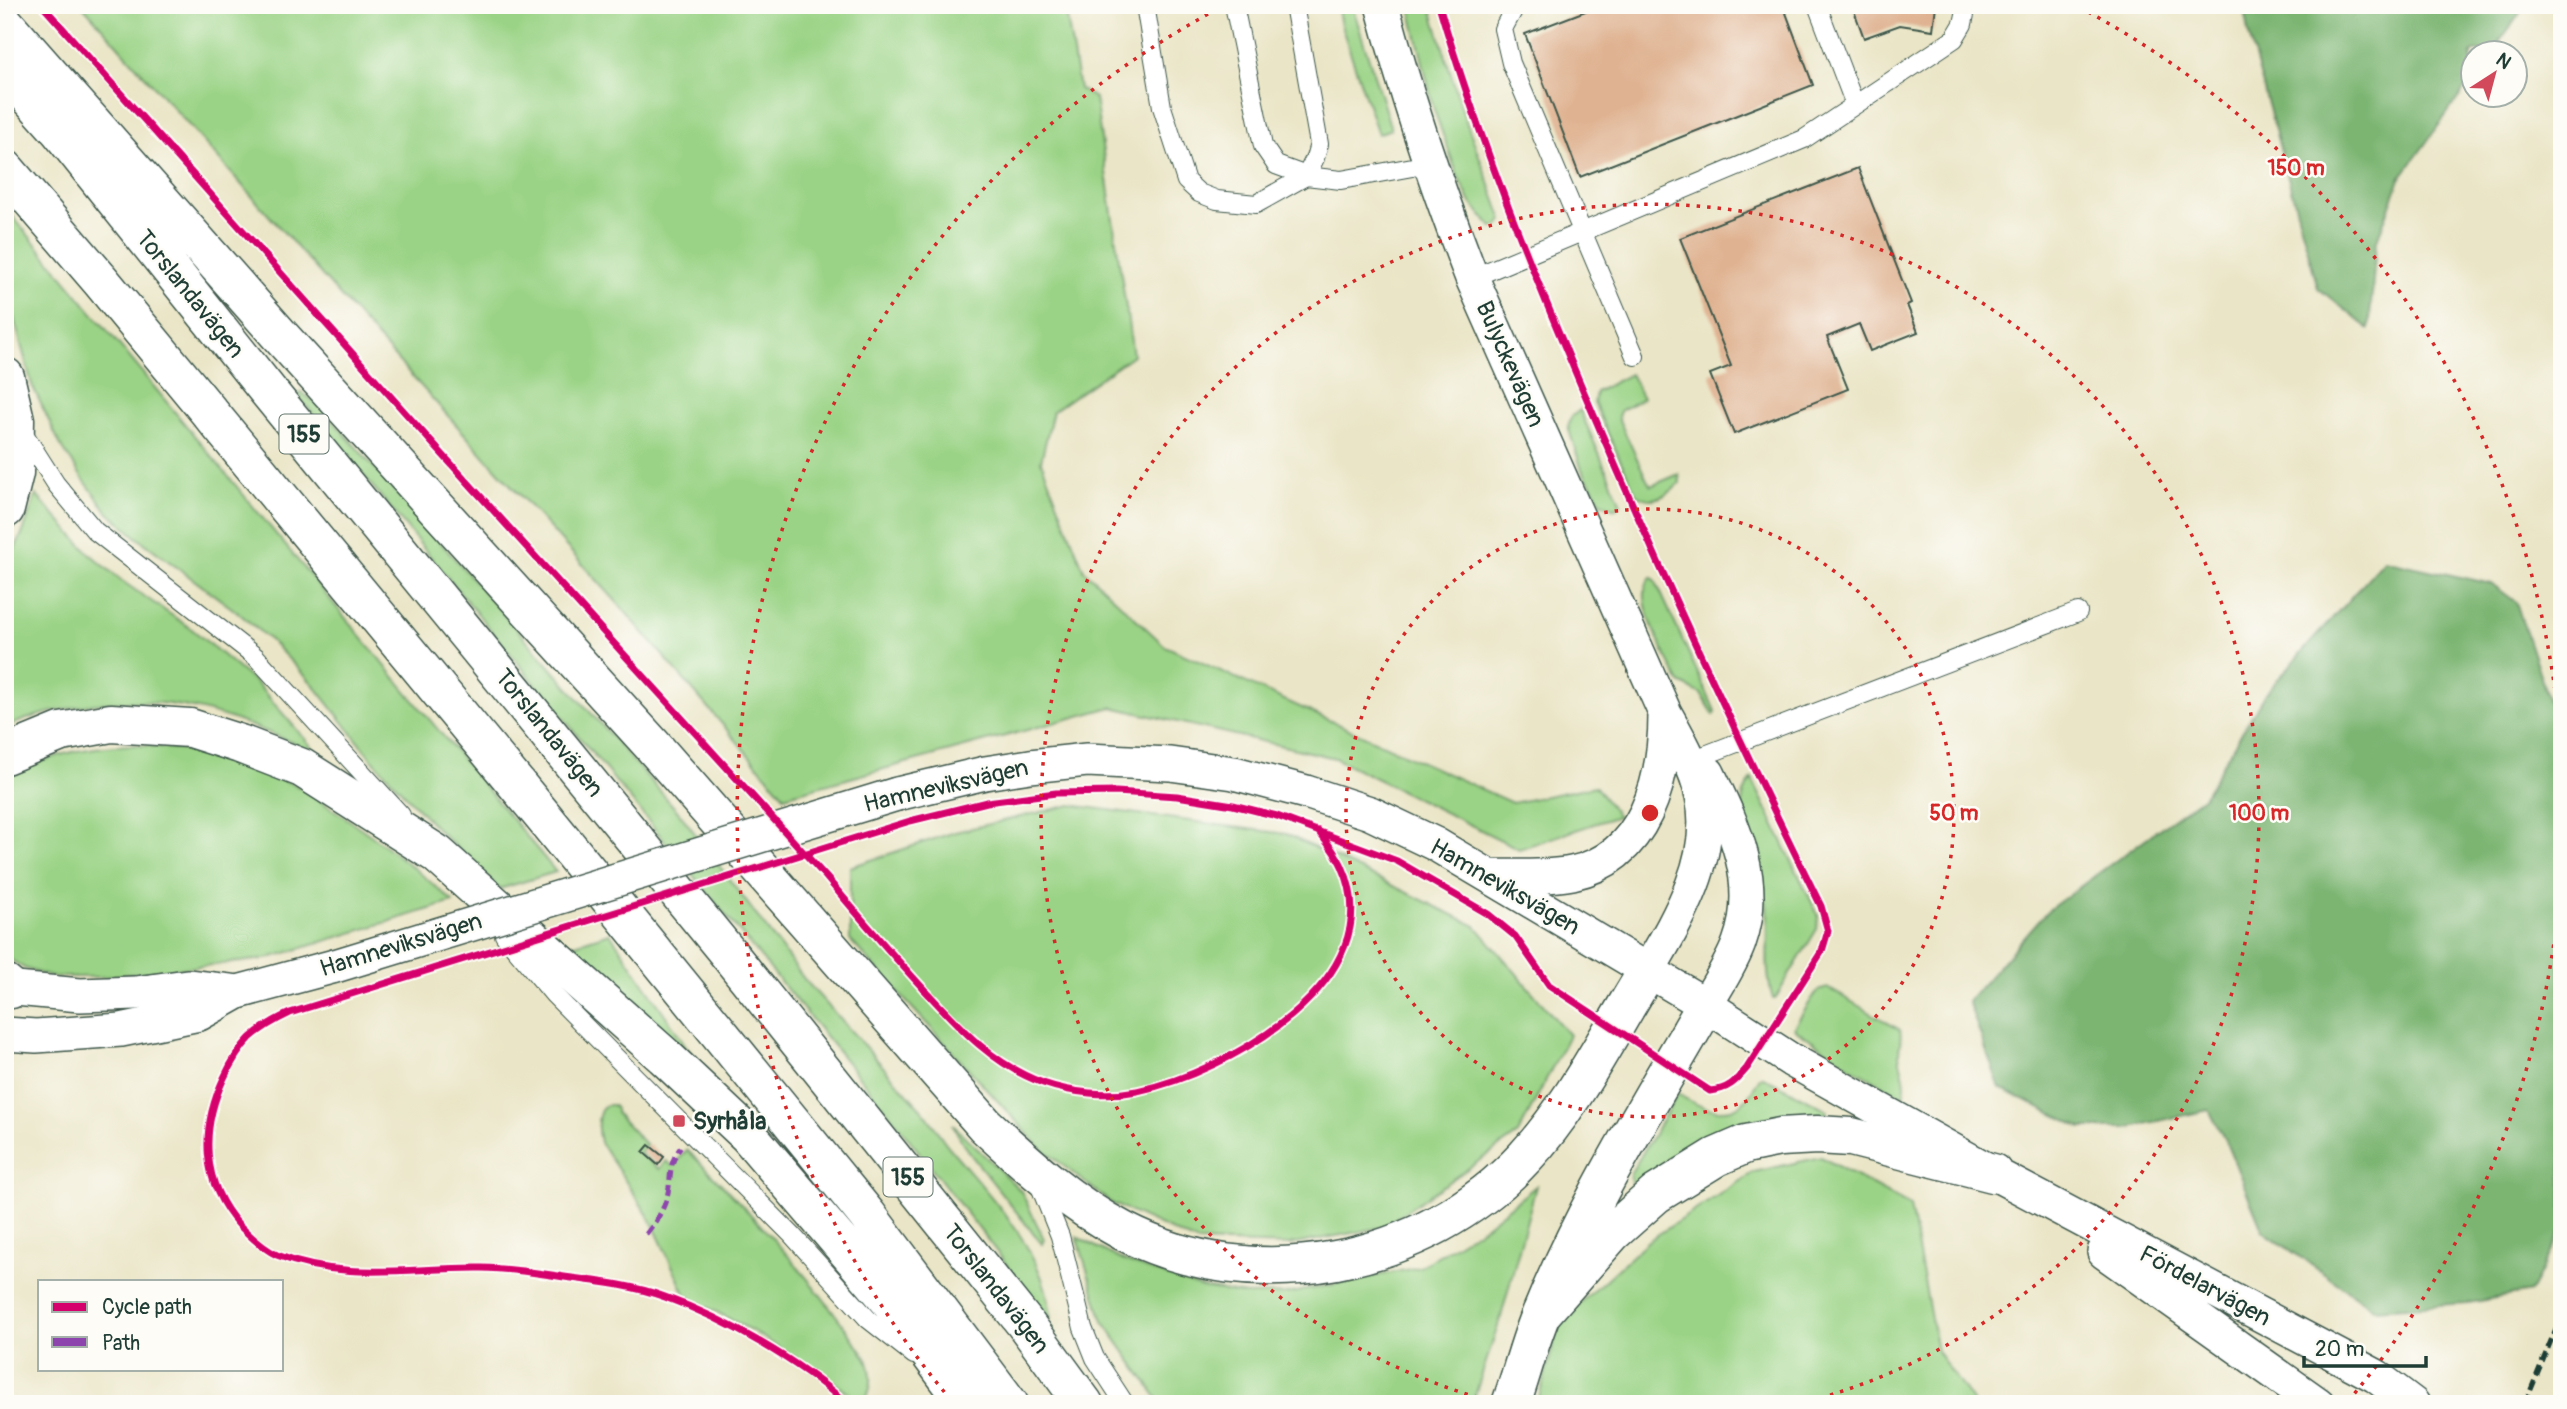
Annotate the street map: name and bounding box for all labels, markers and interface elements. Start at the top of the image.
north arrow [2458,38,2528,108]
text: N [2491,48,2516,75]
text: 150 m [2267,155,2325,182]
street label: Torslandavägen [130,224,250,364]
street label: Bulyckevägen [1469,296,1551,432]
road number: 155 [280,414,328,454]
street label: Torslandavägen [489,663,609,803]
street label: Hamneviksvägen [861,753,1031,819]
text: 50 m [1930,800,1979,827]
text: 100 m [2229,800,2289,827]
centre of rings [1638,801,1662,825]
street label: Hamneviksvägen [1425,832,1585,942]
street label: Hamneviksvägen [316,907,486,983]
place label: Syrhåla [693,1107,766,1136]
marker: Syrhåla [671,1113,687,1129]
road number: 155 [884,1158,932,1196]
street label: Torslandavägen [936,1218,1056,1360]
street label: Fördelarvägen [2135,1239,2275,1333]
legend [38,1280,284,1370]
text: Cycle path [102,1294,192,1321]
scale bar [2304,1325,2427,1369]
text: Path [102,1330,140,1357]
text: 20 m [2315,1336,2364,1363]

